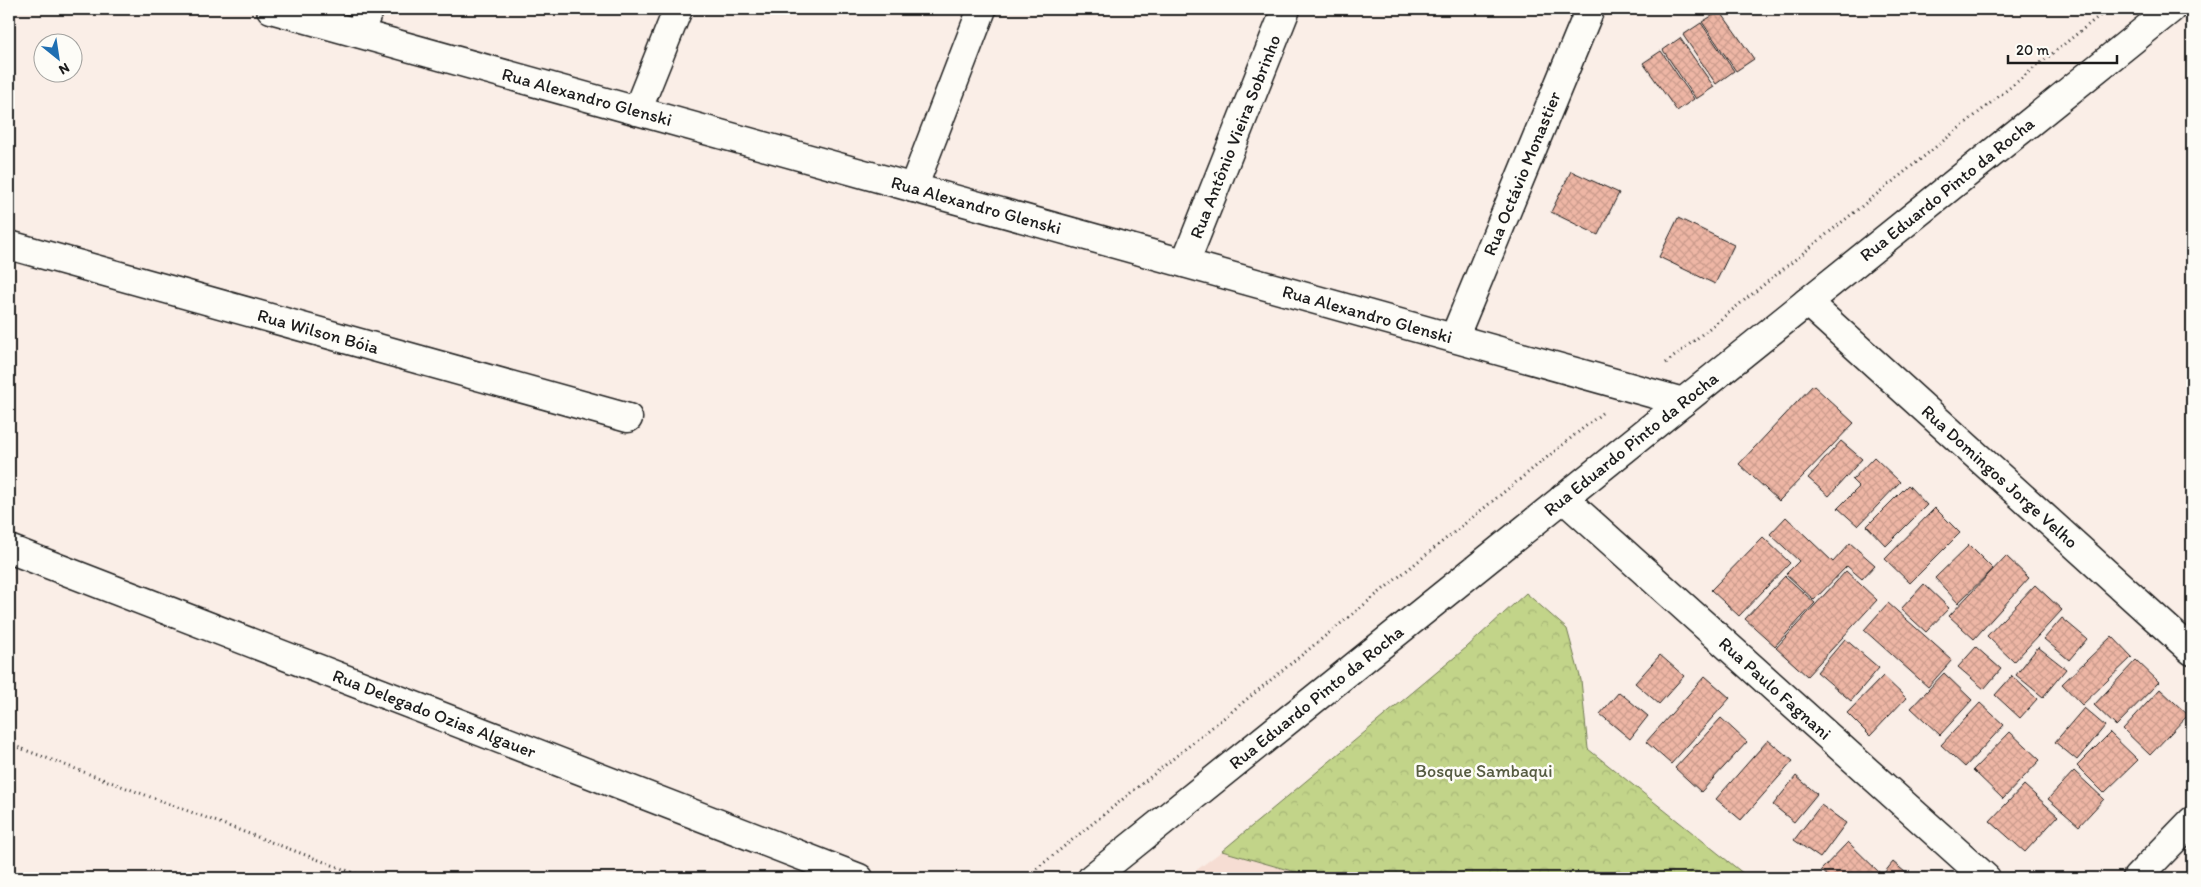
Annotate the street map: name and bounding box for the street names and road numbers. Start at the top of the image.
street label: Rua Antônio Vieira Sobrinho [1185,32,1286,242]
street label: Rua Alexandro Glenski [500,63,674,131]
street label: Rua Octávio Monastier [1478,87,1566,259]
street label: Rua Eduardo Pinto da Rocha [1855,112,2039,266]
street label: Rua Alexandro Glenski [889,171,1064,239]
street label: Rua Alexandro Glenski [1280,280,1455,348]
street label: Rua Wilson Bóia [255,304,382,359]
street label: Rua Eduardo Pinto da Rocha [1539,367,1723,521]
street label: Rua Domingos Jorge Velho [1917,400,2082,553]
street label: Rua Eduardo Pinto da Rocha [1225,620,1408,774]
street label: Rua Paulo Fagnani [1714,632,1836,745]
street label: Rua Delegado Ozias Algauer [330,664,539,763]

